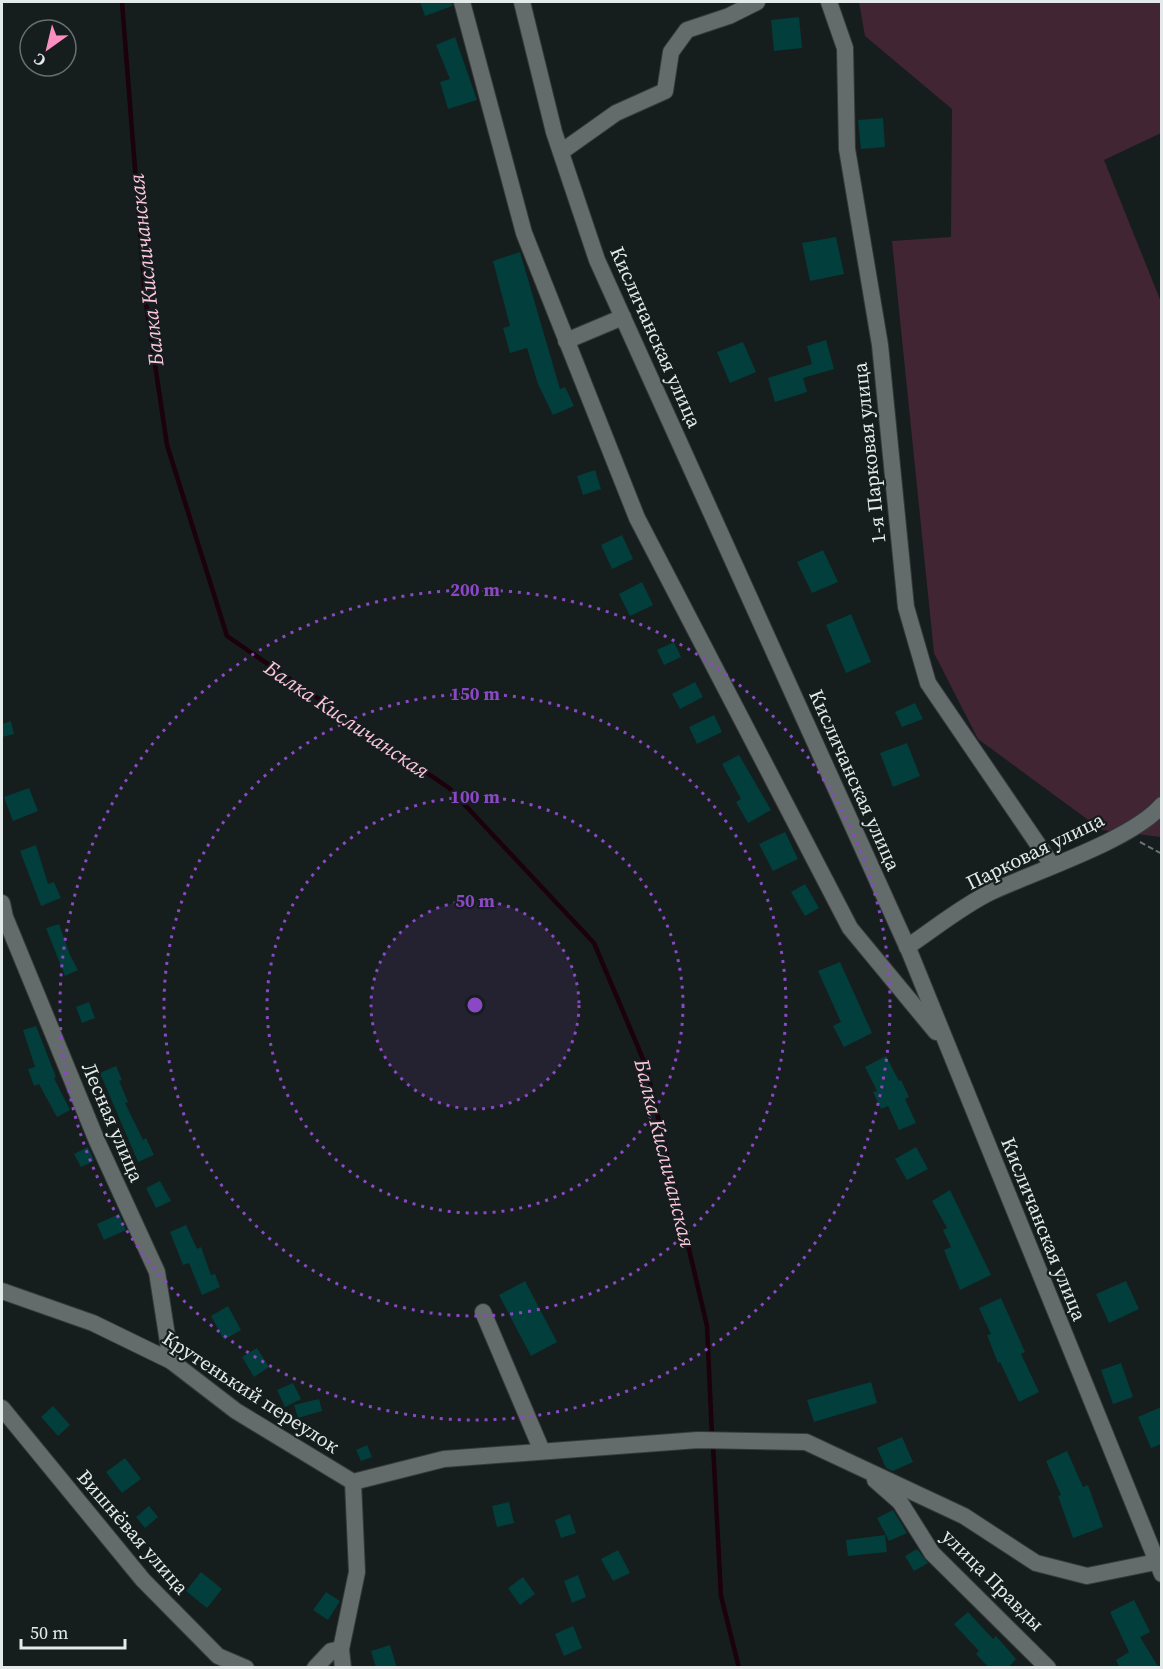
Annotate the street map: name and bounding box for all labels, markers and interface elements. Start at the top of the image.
north arrow [18,18,78,78]
text: С [29,49,50,72]
water label: Балка Кисличанская [121,172,171,369]
street label: Кисличанская улица [603,242,709,433]
street label: 1-я Парковая улица [845,360,892,545]
text: 200 m [450,577,500,602]
water label: Балка Кисличанская [258,652,435,785]
text: 150 m [450,681,500,706]
street label: Кисличанская улица [802,685,908,876]
text: 100 m [450,784,500,809]
street label: Парковая улица [961,805,1109,897]
text: 50 m [455,888,495,913]
centre of rings [465,995,485,1015]
water label: Балка Кисличанская [627,1055,703,1251]
street label: Лесная улица [75,1058,151,1187]
street label: Кисличанская улица [994,1133,1094,1326]
street label: Крутенький переулок [157,1324,345,1460]
street label: Вишнёвая улица [71,1463,196,1601]
street label: улица Правды [936,1523,1050,1637]
scale bar [21,1612,124,1650]
text: 50 m [30,1620,68,1645]

